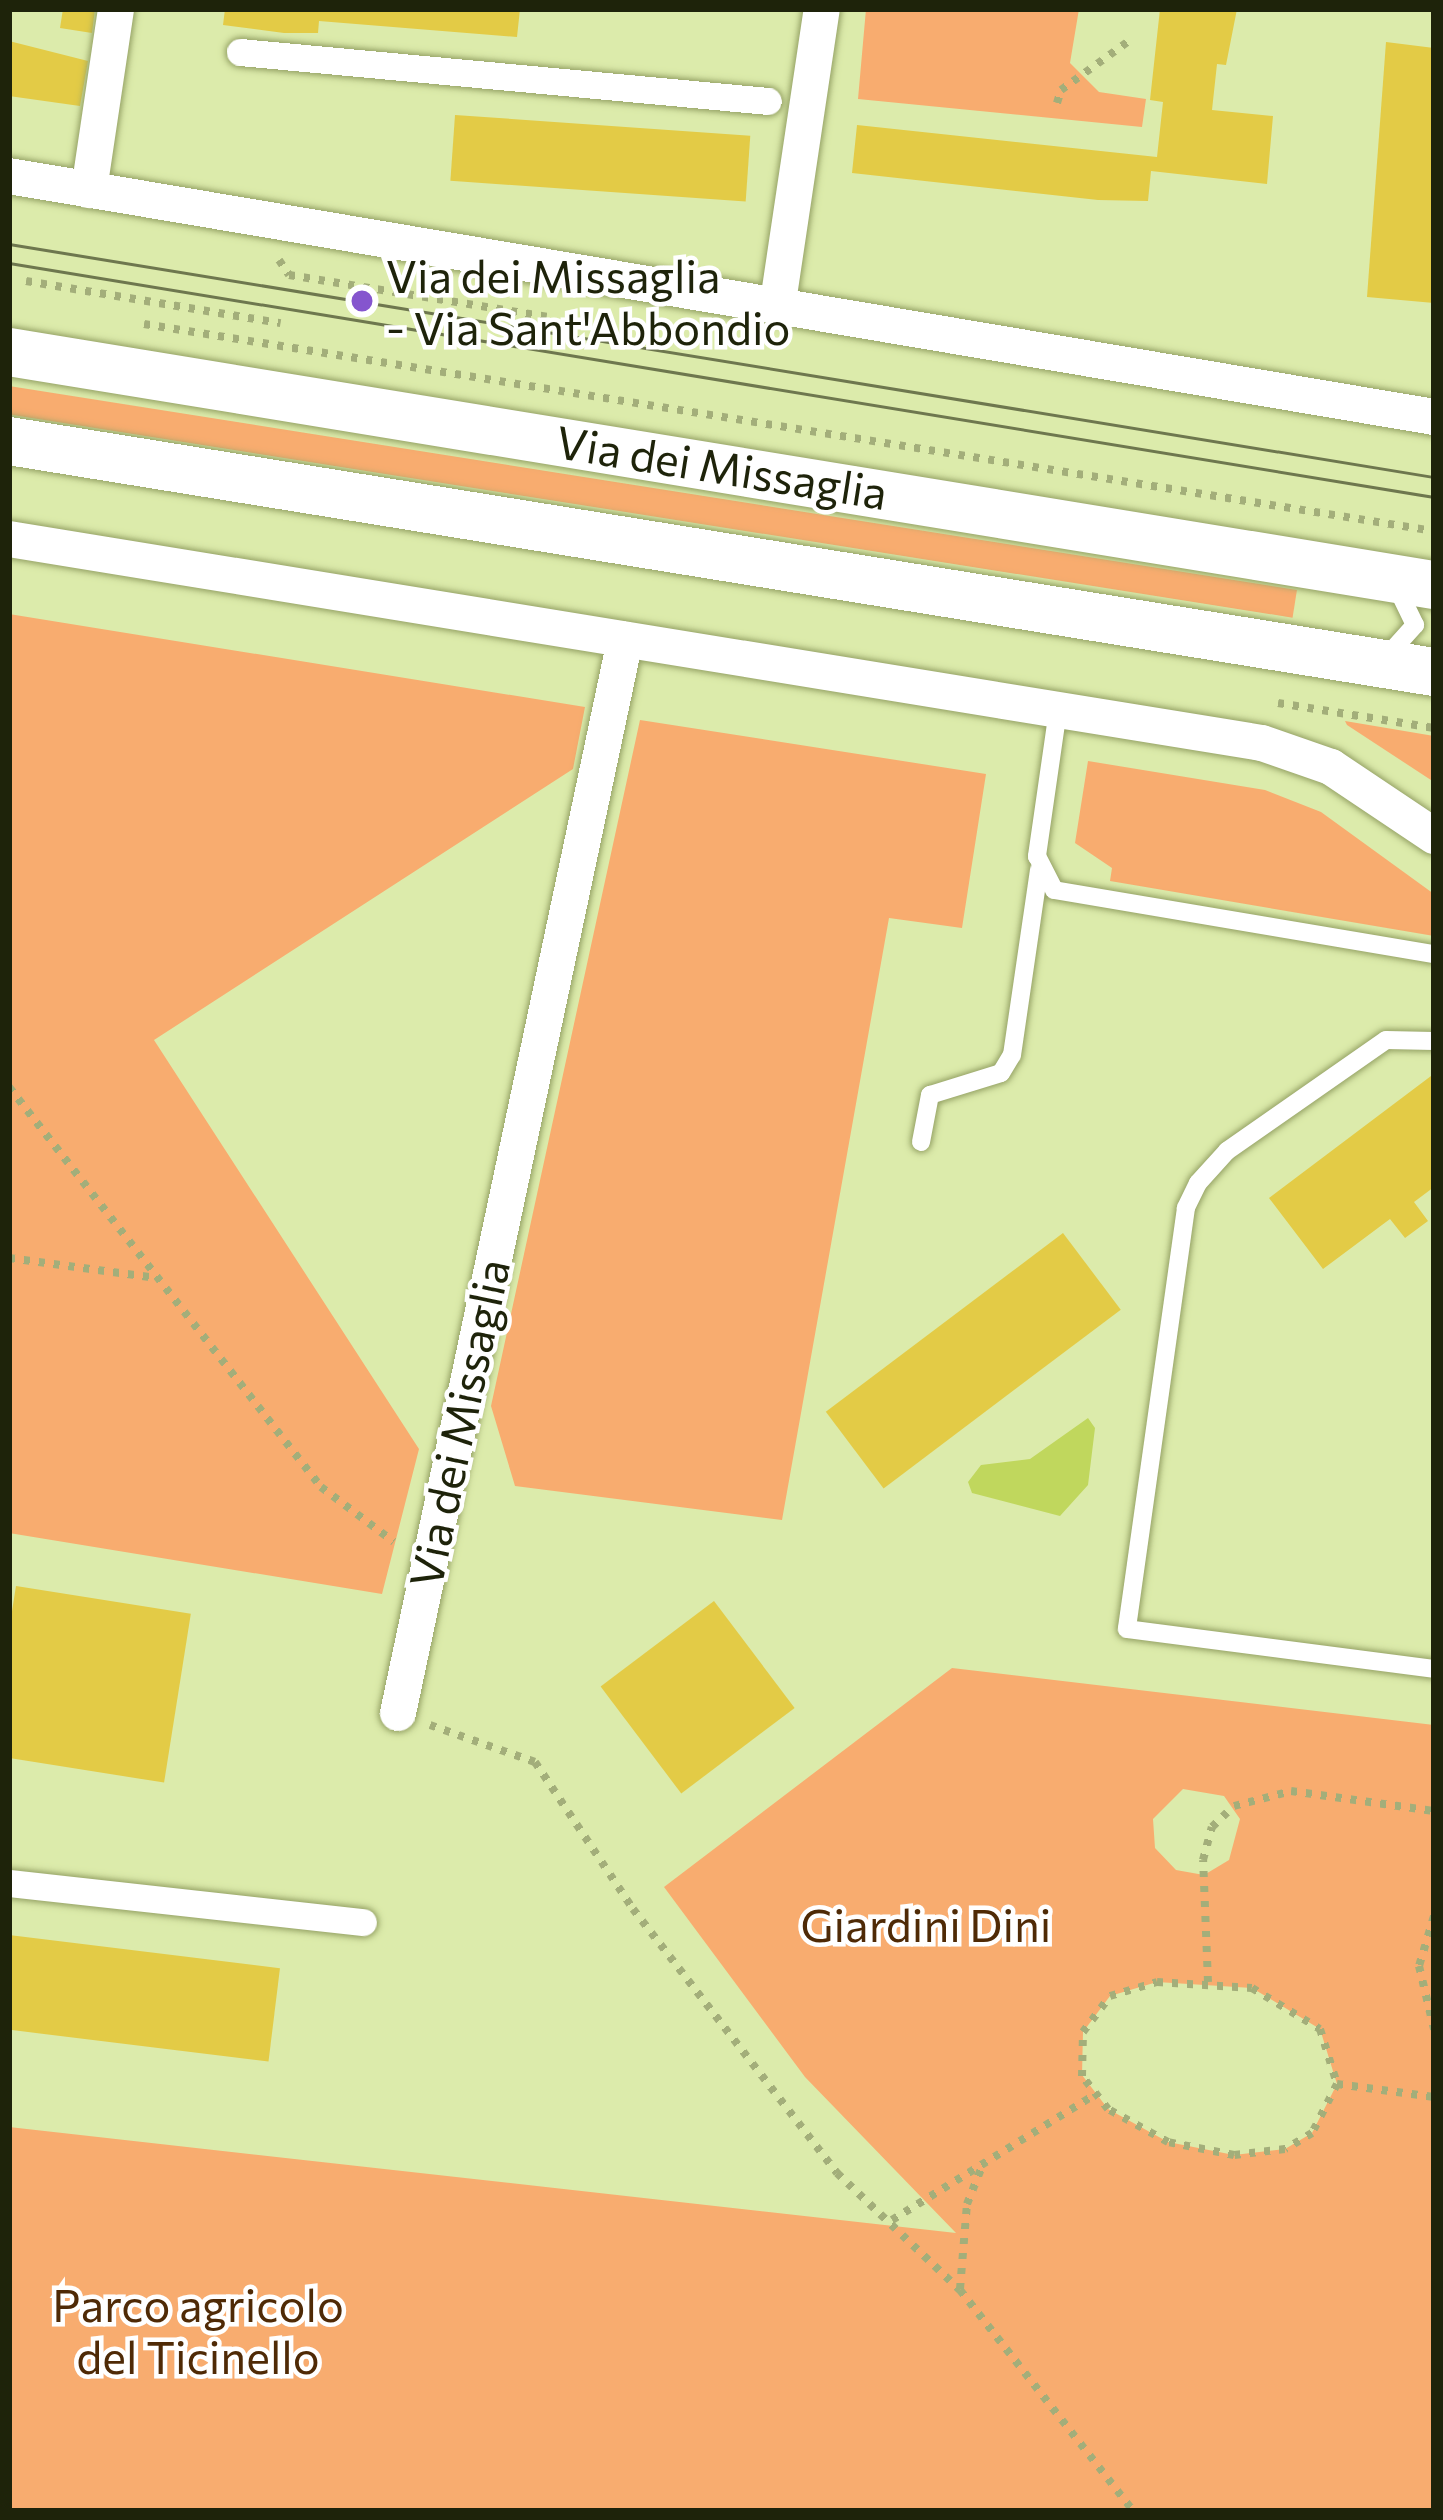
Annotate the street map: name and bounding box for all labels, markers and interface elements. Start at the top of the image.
place label: Via dei Missaglia - Via Sant'Abbondio [386,248,790,354]
marker: Via dei Missaglia - Via Sant'Abbondio [349,288,375,314]
street label: Via dei Missaglia [553,413,891,519]
street label: Via dei Missaglia [397,1254,519,1592]
park label: Giardini Dini [801,1897,1051,1951]
park label: Parco agricolo del Ticinello [52,2277,344,2383]

